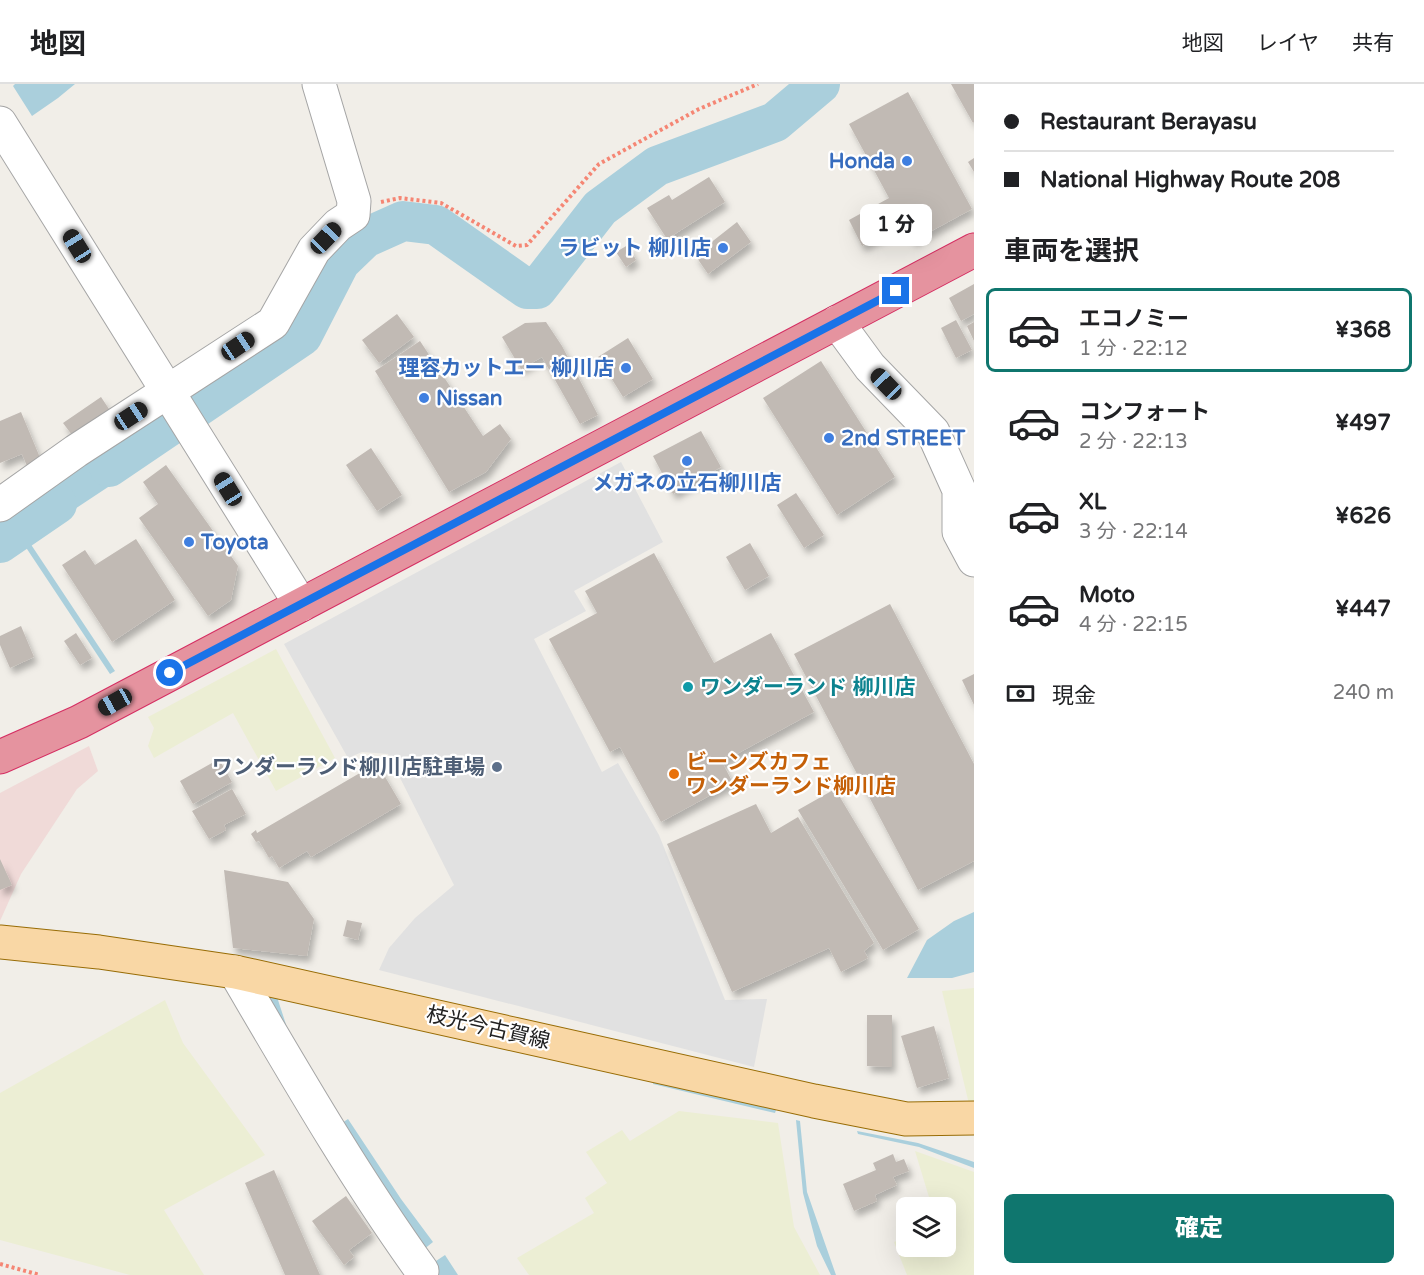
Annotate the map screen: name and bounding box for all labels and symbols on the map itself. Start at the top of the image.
place label: Honda [829,149,895,174]
marker: Honda [900,154,914,168]
callout: 1 分 [860,204,932,246]
car [307,219,345,257]
car [60,226,94,266]
place label: ラビット 柳川店 [559,236,711,261]
marker: ラビット 柳川店 [716,241,730,255]
route end [882,277,909,304]
car [218,328,258,364]
place label: 理容カットエー 柳川店 [399,356,614,381]
marker: 理容カットエー 柳川店 [619,361,633,375]
car [867,365,905,403]
place label: Nissan [436,386,503,411]
marker: Nissan [417,391,431,405]
car [111,399,151,433]
place label: 2nd STREET [841,426,965,451]
marker: 2nd STREET [822,431,836,445]
marker: メガネの立石柳川店 [680,454,694,468]
car [211,469,245,509]
place label: メガネの立石柳川店 [593,471,782,496]
place label: Toyota [200,530,269,555]
marker: Toyota [182,535,196,549]
route start [156,659,183,686]
place label: ワンダーランド 柳川店 [700,675,915,700]
marker: ワンダーランド 柳川店 [681,680,695,694]
car [95,685,135,719]
place label: ビーンズカフェ ワンダーランド柳川店 [686,750,896,799]
place label: ワンダーランド柳川店駐車場 [212,755,485,780]
marker: ワンダーランド柳川店駐車場 [490,760,504,774]
marker: ビーンズカフェ ワンダーランド柳川店 [667,767,681,781]
street label: 枝光今古賀線 [424,1002,552,1054]

